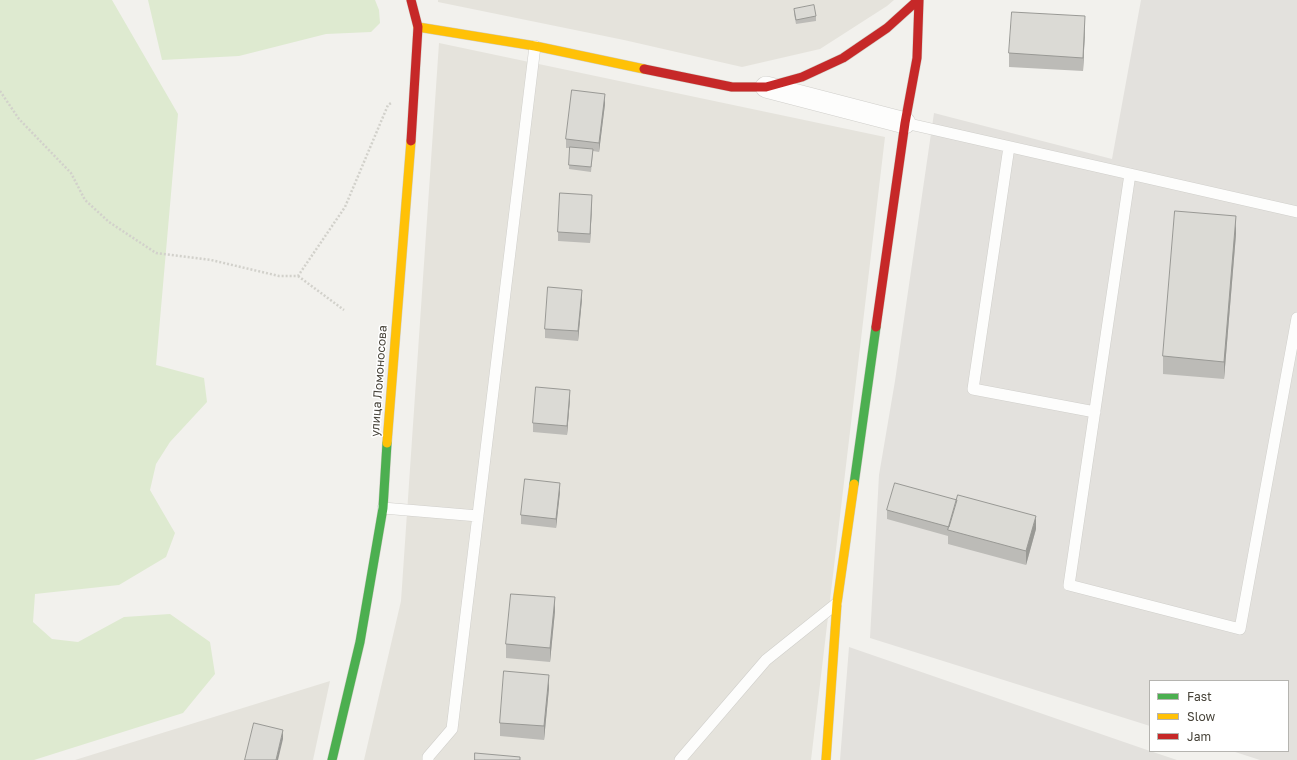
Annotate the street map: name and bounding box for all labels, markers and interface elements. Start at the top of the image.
street label: улица Ломоносова [368,325,390,437]
legend [1149,680,1289,752]
text: Fast [1187,689,1212,704]
text: Slow [1187,709,1215,724]
text: Jam [1187,729,1211,744]

